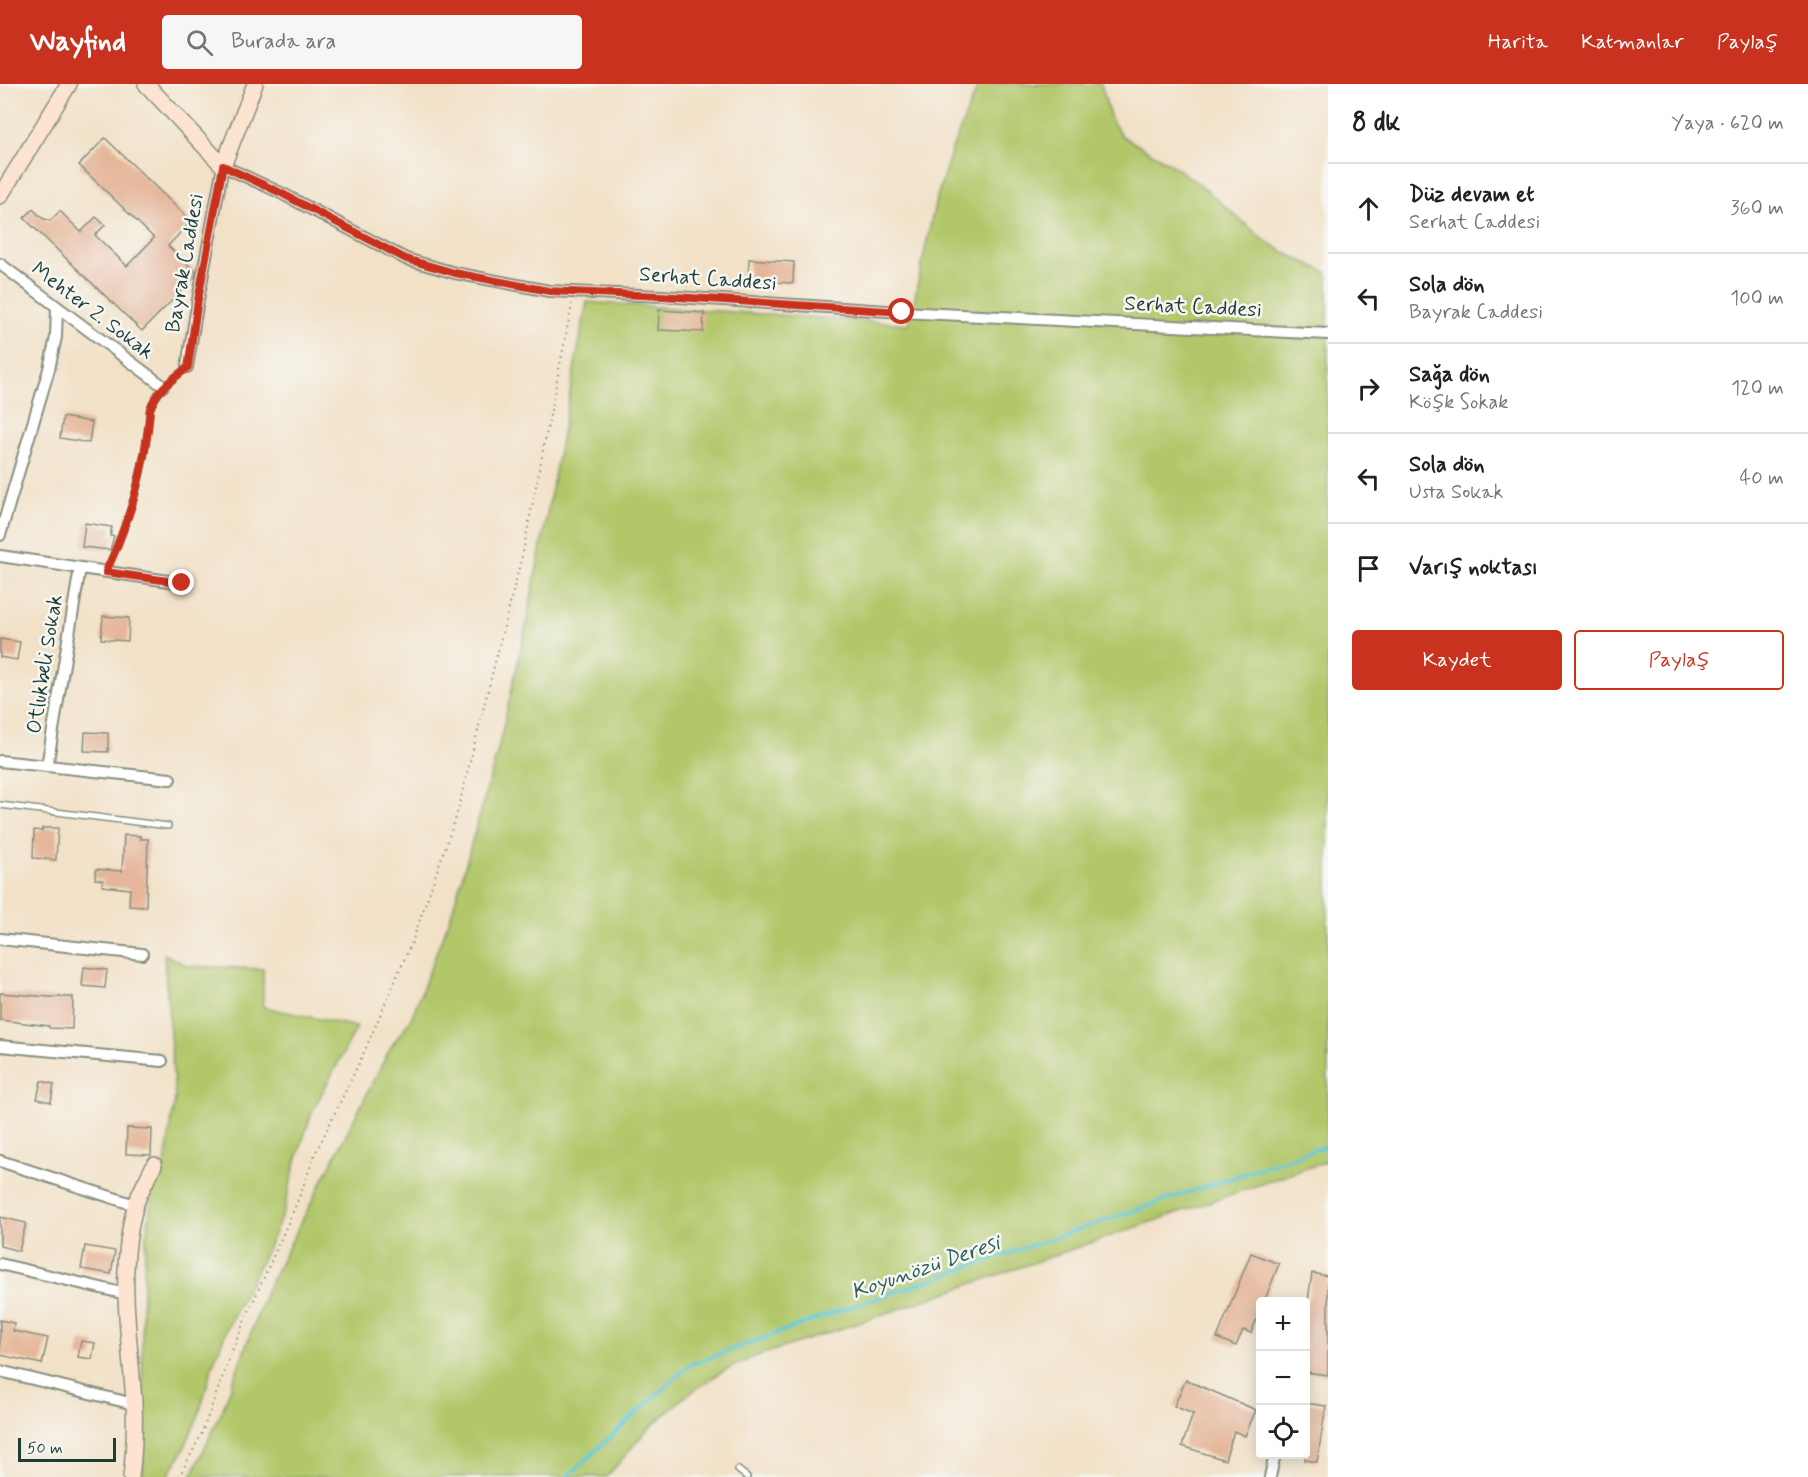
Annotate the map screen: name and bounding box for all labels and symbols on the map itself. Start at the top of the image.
street label: Bayrak Caddesi [159,192,211,335]
street label: Mehter 2. Sokak [26,256,159,366]
street label: Serhat Caddesi [638,260,778,298]
street label: Serhat Caddesi [1123,289,1262,325]
route start [888,298,914,324]
route end [168,569,194,595]
street label: Otlukbeli Sokak [20,592,70,736]
water label: Koyunözü Deresi [848,1228,1006,1306]
scale bar [18,1435,116,1462]

